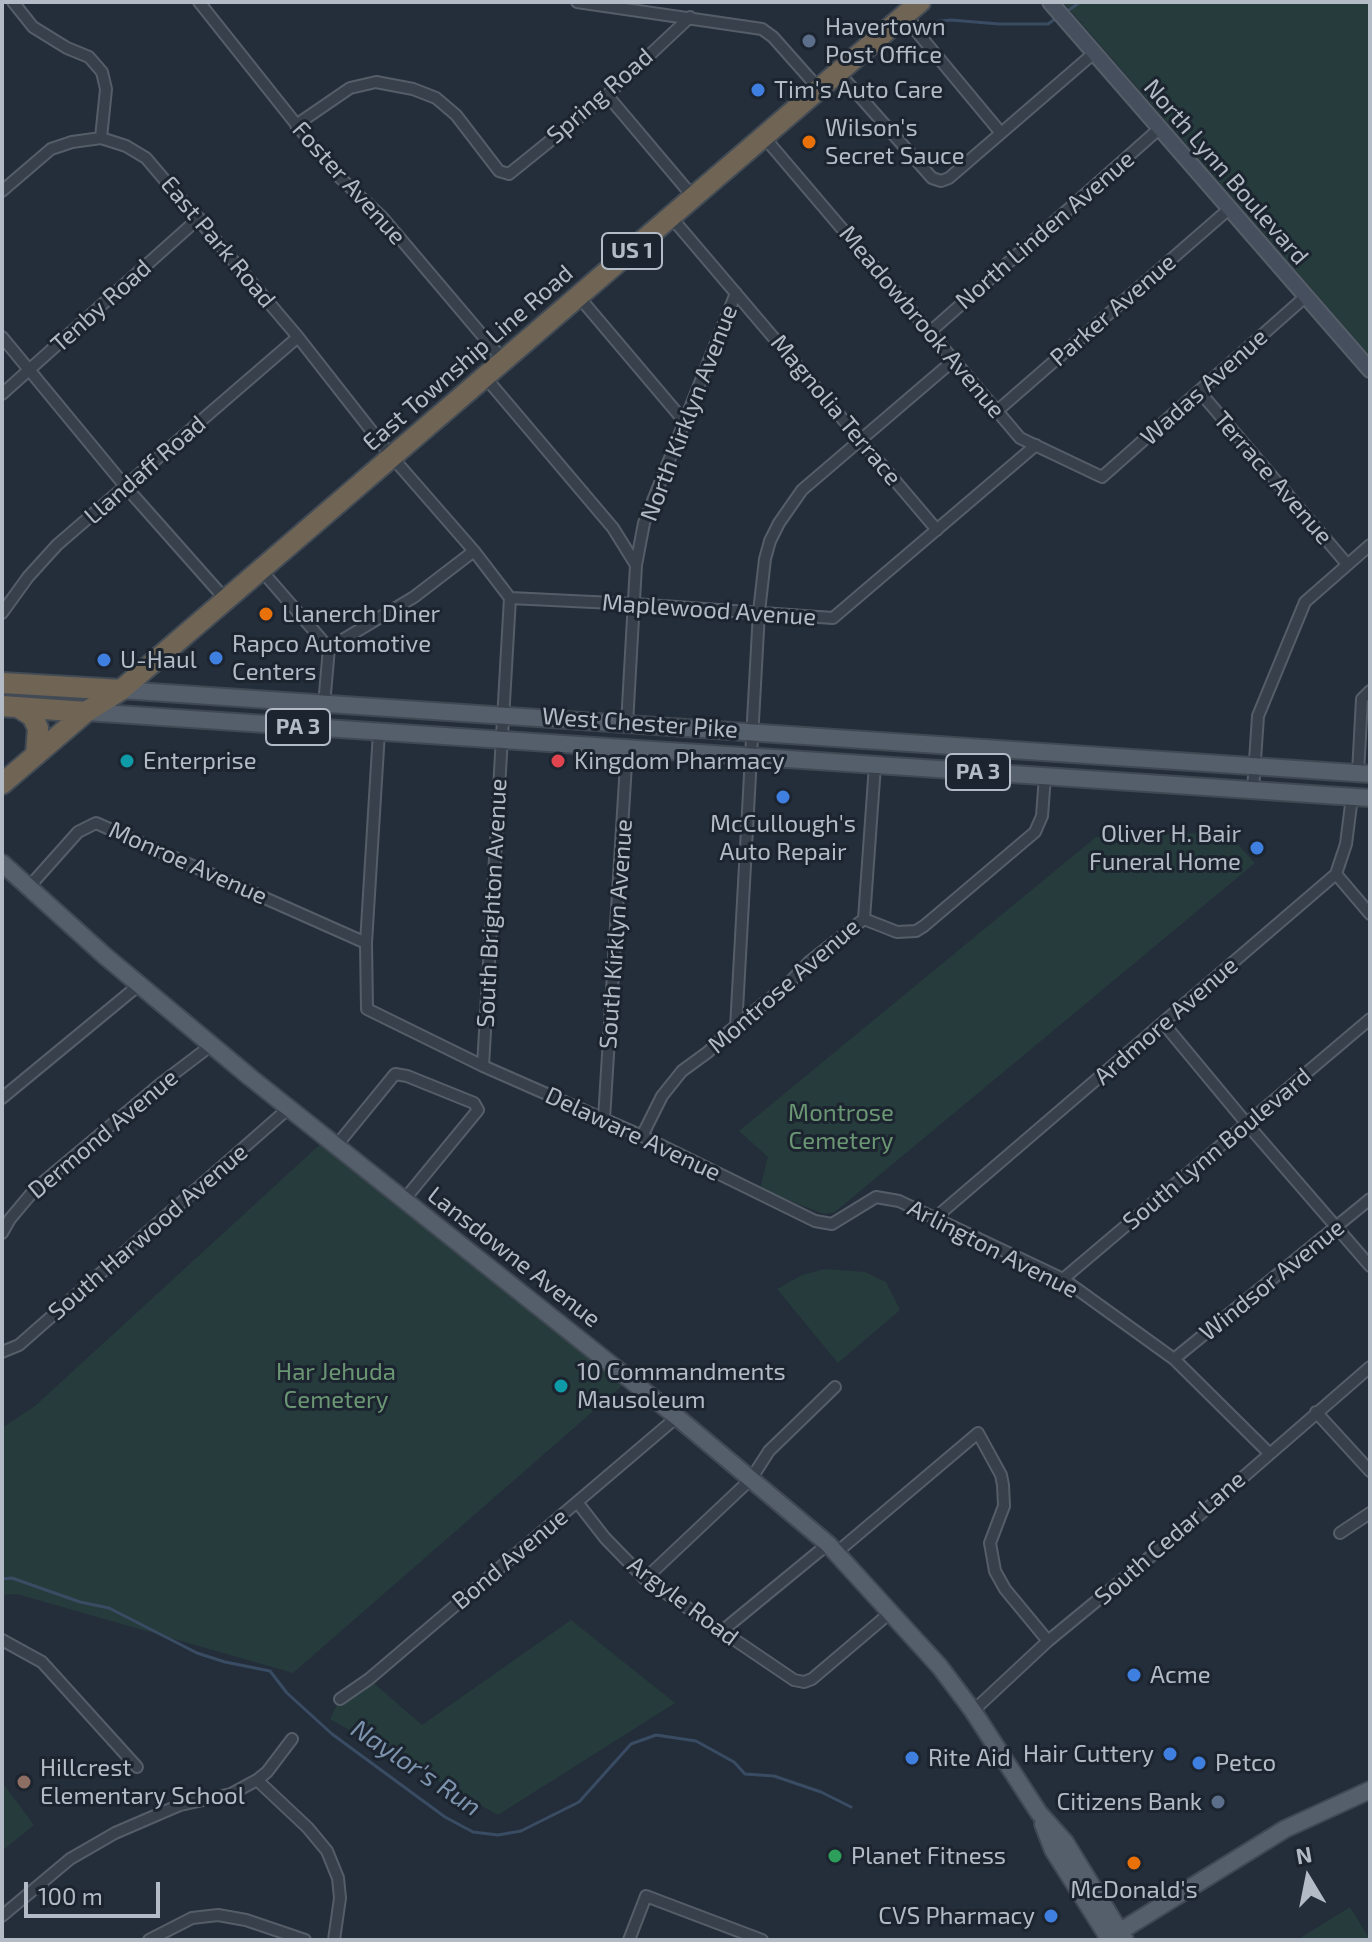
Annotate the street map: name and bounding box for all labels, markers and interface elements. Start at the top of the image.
place label: Havertown Post Office [825,13,946,69]
marker: Havertown Post Office [800,32,818,50]
street label: Spring Road [541,42,659,150]
street label: North Lynn Boulevard [1138,73,1314,271]
place label: Tim's Auto Care [774,76,943,104]
marker: Tim's Auto Care [749,81,767,99]
place label: Wilson's Secret Sauce [825,114,965,170]
street label: Foster Avenue [286,115,412,251]
marker: Wilson's Secret Sauce [800,133,818,151]
street label: North Linden Avenue [950,145,1140,315]
street label: East Park Road [155,170,281,314]
street label: Meadowbrook Avenue [833,220,1011,424]
road number: US 1 [602,233,662,269]
street label: Parker Avenue [1044,248,1182,372]
street label: Tenby Road [45,253,157,359]
street label: East Township Line Road [357,259,579,457]
street label: North Kirklyn Avenue [634,301,744,525]
street label: Wadas Avenue [1135,323,1273,451]
street label: Magnolia Terrace [765,329,907,491]
street label: Terrace Avenue [1207,406,1339,550]
street label: Llandaff Road [78,410,212,530]
street label: Maplewood Avenue [601,588,817,632]
place label: Llanerch Diner [282,600,440,628]
marker: Llanerch Diner [257,605,275,623]
place label: Rapco Automotive Centers [232,630,431,686]
place label: U-Haul [120,646,197,674]
marker: Rapco Automotive Centers [207,649,225,667]
marker: U-Haul [95,651,113,669]
street label: West Chester Pike [541,702,739,744]
road number: PA 3 [266,709,330,745]
place label: Enterprise [143,747,257,775]
place label: Kingdom Pharmacy [574,747,785,775]
marker: Enterprise [118,752,136,770]
marker: Kingdom Pharmacy [549,752,567,770]
road number: PA 3 [946,754,1010,790]
street label: South Brighton Avenue [471,778,513,1028]
marker: McCullough's Auto Repair [774,788,792,806]
place label: McCullough's Auto Repair [710,810,856,866]
street label: Monroe Avenue [104,815,272,911]
street label: South Kirklyn Avenue [594,818,638,1050]
place label: Oliver H. Bair Funeral Home [1089,820,1241,876]
marker: Oliver H. Bair Funeral Home [1248,839,1266,857]
street label: Montrose Avenue [702,912,866,1060]
street label: Ardmore Avenue [1088,951,1244,1091]
street label: South Lynn Boulevard [1117,1062,1317,1236]
street label: Dermond Avenue [22,1063,184,1205]
street label: Delaware Avenue [541,1081,725,1187]
park label: Montrose Cemetery [788,1099,894,1155]
street label: South Harwood Avenue [42,1138,254,1326]
street label: Lansdowne Avenue [422,1181,606,1333]
street label: Arlington Avenue [903,1194,1083,1304]
street label: Windsor Avenue [1194,1213,1350,1347]
park label: Har Jehuda Cemetery [276,1358,396,1414]
place label: 10 Commandments Mausoleum [577,1358,786,1414]
marker: 10 Commandments Mausoleum [552,1377,570,1395]
street label: South Cedar Lane [1089,1465,1251,1611]
street label: Bond Avenue [446,1502,574,1616]
street label: Argyle Road [622,1550,744,1652]
place label: Acme [1150,1661,1211,1689]
marker: Acme [1125,1666,1143,1684]
water label: Naylor's Run [345,1713,487,1823]
place label: Hair Cuttery [1023,1740,1154,1768]
place label: Rite Aid [928,1744,1011,1772]
marker: Hair Cuttery [1161,1745,1179,1763]
marker: Rite Aid [903,1749,921,1767]
place label: Petco [1215,1749,1276,1777]
place label: Hillcrest Elementary School [40,1754,245,1810]
marker: Petco [1190,1754,1208,1772]
marker: Hillcrest Elementary School [15,1773,33,1791]
place label: Citizens Bank [1056,1788,1202,1816]
marker: Citizens Bank [1209,1793,1227,1811]
north arrow [1268,1838,1348,1918]
text: N [1294,1840,1314,1869]
place label: Planet Fitness [851,1842,1006,1870]
marker: Planet Fitness [826,1847,844,1865]
marker: McDonald's [1125,1854,1143,1872]
scale bar [28,1866,164,1916]
place label: McDonald's [1070,1876,1198,1904]
text: 100 m [38,1881,103,1910]
place label: CVS Pharmacy [878,1902,1035,1930]
marker: CVS Pharmacy [1042,1907,1060,1925]

